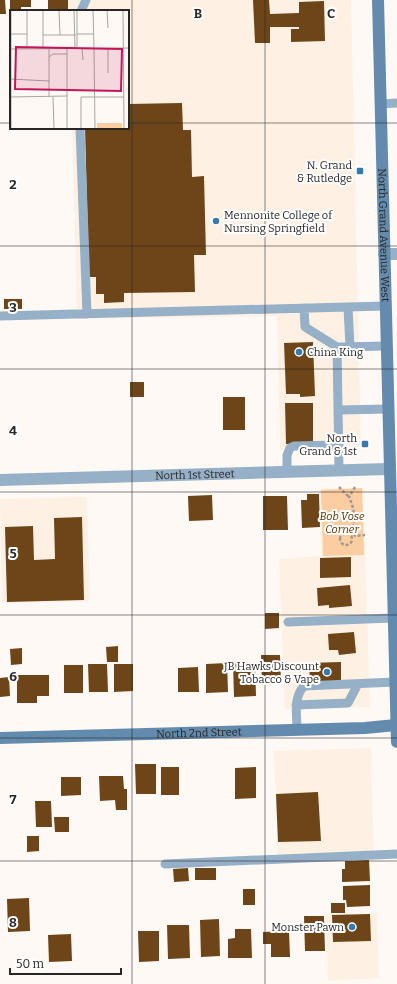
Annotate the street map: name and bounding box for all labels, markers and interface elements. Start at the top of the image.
text: B [194,6,202,21]
text: C [327,6,335,21]
inset map [10,10,129,129]
place label: N. Grand & Rutledge [297,159,352,185]
marker: N. Grand & Rutledge [355,166,365,176]
street label: North Grand Avenue West [375,168,392,302]
text: 2 [9,177,17,192]
place label: Mennonite College of Nursing Springfield [224,209,333,235]
marker: Mennonite College of Nursing Springfield [211,216,221,226]
text: 3 [9,300,17,315]
place label: China King [307,346,363,359]
marker: China King [294,347,304,357]
text: 4 [9,423,17,438]
place label: North Grand & 1st [299,432,357,458]
marker: North Grand & 1st [360,439,370,449]
street label: North 1st Street [155,467,235,483]
park label: Bob Vose Corner [319,510,365,536]
text: 5 [9,546,17,561]
place label: JB Hawks Discount Tobacco & Vape [223,660,319,686]
marker: JB Hawks Discount Tobacco & Vape [322,667,332,677]
text: 6 [9,669,17,684]
street label: North 2nd Street [156,725,242,741]
text: 7 [10,792,17,807]
text: 8 [9,915,17,930]
place label: Monster Pawn [271,921,344,934]
marker: Monster Pawn [347,922,357,932]
scale bar [10,950,121,976]
text: 50 m [16,957,45,971]

